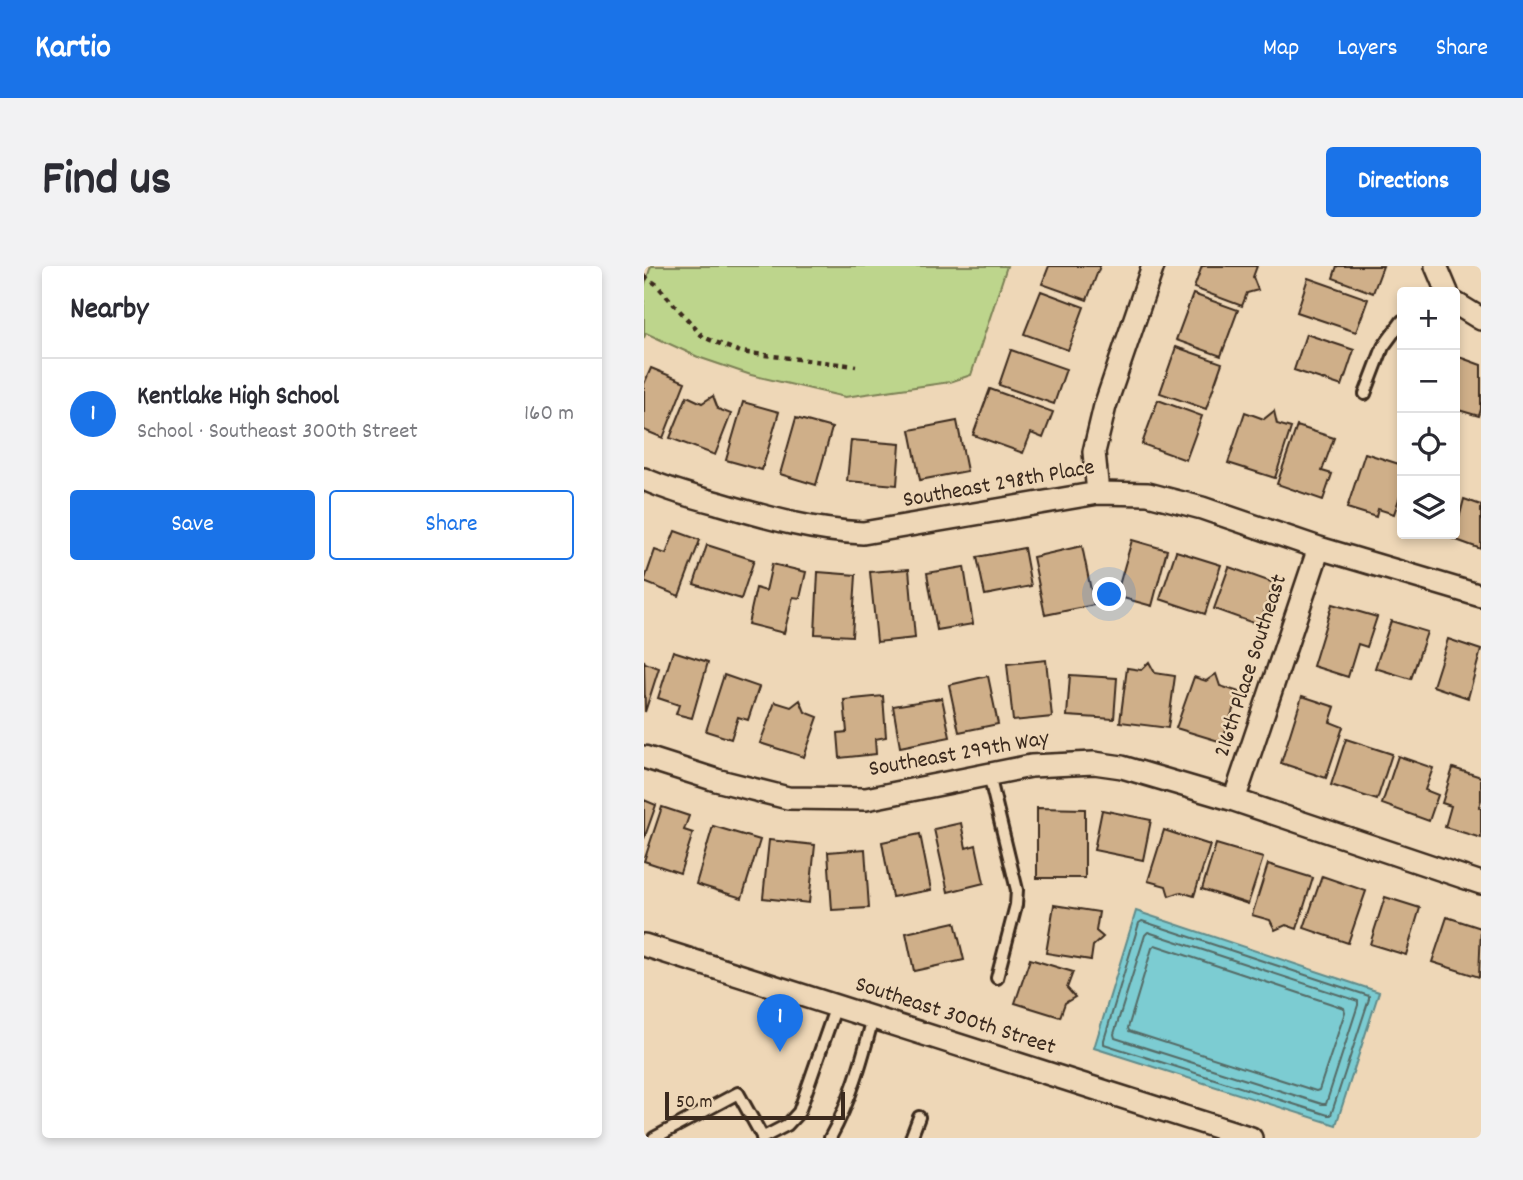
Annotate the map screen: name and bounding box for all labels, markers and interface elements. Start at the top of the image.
text: Kartio [35,26,111,73]
text: Map [1263,32,1299,66]
text: Layers [1337,32,1398,66]
text: Share [1436,32,1488,66]
text: Find us [42,147,171,217]
button: Directions [1326,147,1481,217]
map controls [1397,287,1460,539]
button: + [1397,287,1460,350]
text: Nearby [70,290,148,333]
button: − [1397,350,1460,413]
text: Kentlake High School [137,379,339,416]
text: 1 [90,398,96,431]
text: 160 m [524,398,574,431]
button: locate [1397,413,1460,476]
text: School · Southeast 300th Street [137,416,418,449]
street label: Southeast 298th Place [901,452,1097,518]
button: layers [1397,476,1460,539]
button: Save [70,490,315,560]
button: Share [329,490,574,560]
street label: 216th Place Southeast [1207,570,1297,762]
your location [1092,577,1126,611]
street label: Southeast 299th Way [866,723,1052,787]
street label: Southeast 300th Street [850,969,1060,1065]
pin: 1 [757,994,803,1052]
scale bar [665,1089,845,1121]
text: 50 m [676,1090,713,1117]

